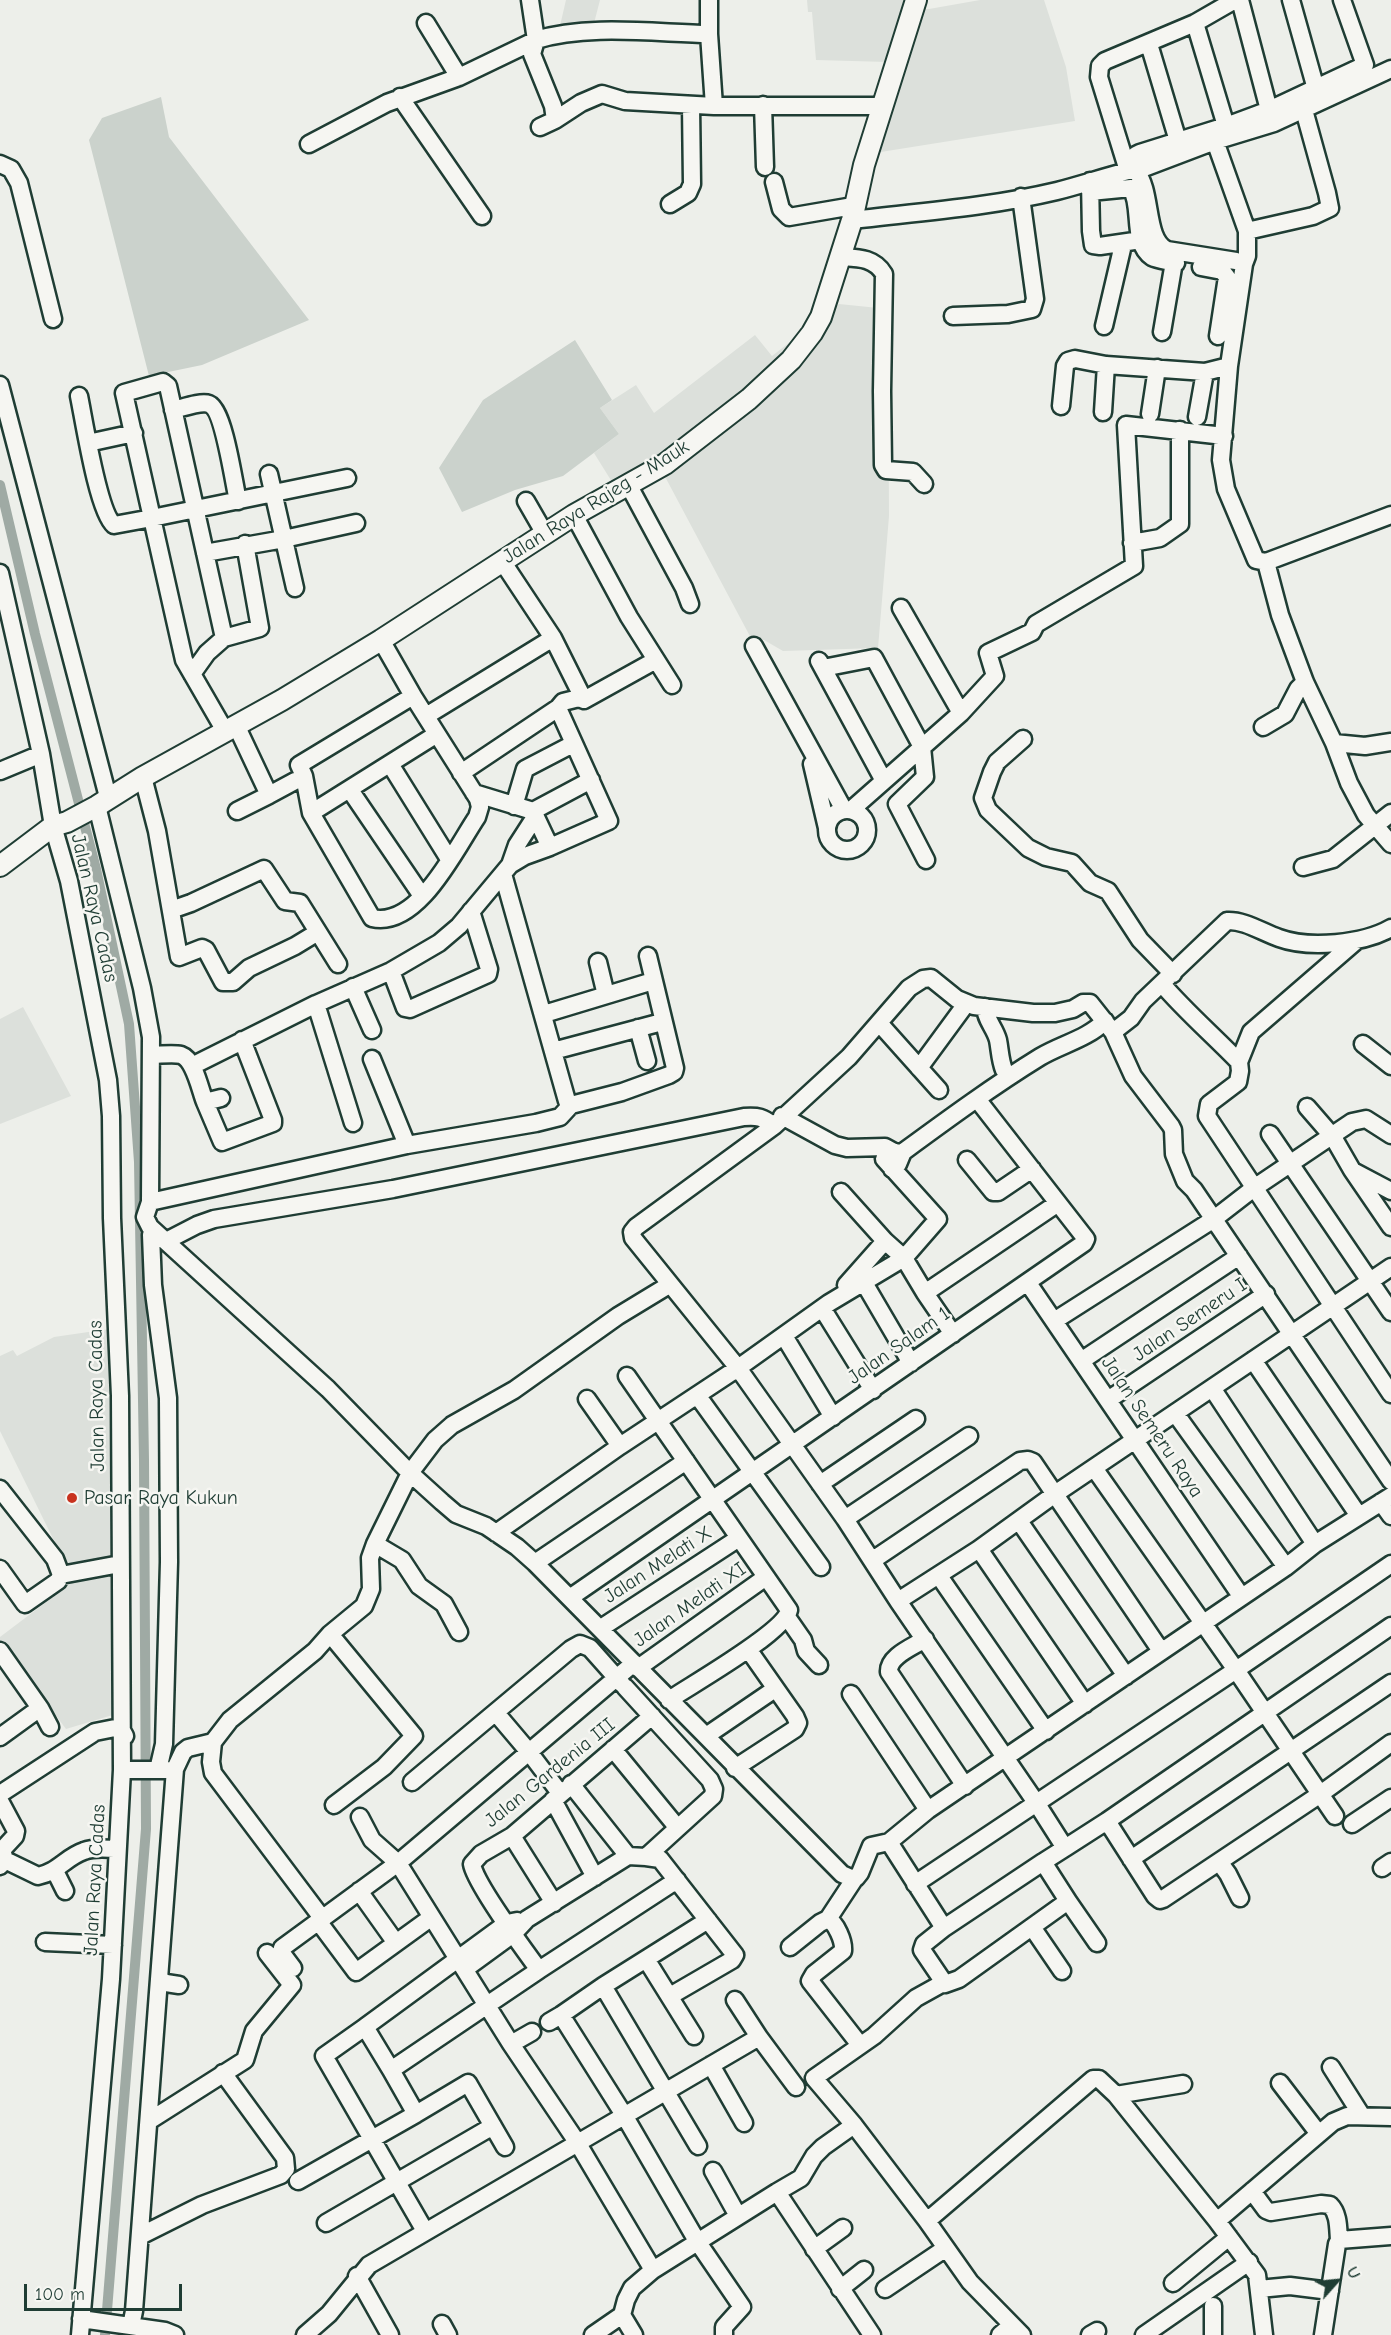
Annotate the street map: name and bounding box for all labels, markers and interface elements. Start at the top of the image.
street label: Jalan Raya Rajeg - Mauk [498,435,694,569]
street label: Jalan Raya Cadas [65,832,123,984]
street label: Jalan Semeru I [1128,1273,1252,1367]
street label: Jalan Salam 1 [843,1302,955,1390]
street label: Jalan Raya Cadas [84,1320,110,1472]
street label: Jalan Semeru Raya [1096,1352,1208,1502]
place label: Pasar Raya Kukun [84,1486,238,1510]
marker: Pasar Raya Kukun [65,1491,79,1505]
street label: Jalan Melati X [599,1521,717,1609]
street label: Jalan Melati XI [629,1557,751,1653]
street label: Jalan Gardenia III [480,1713,620,1833]
street label: Jalan Raya Cadas [79,1804,111,1956]
north arrow [1307,2251,1367,2311]
text: U [1343,2264,1363,2282]
scale bar [27,2272,184,2310]
text: 100 m [35,2284,85,2305]

